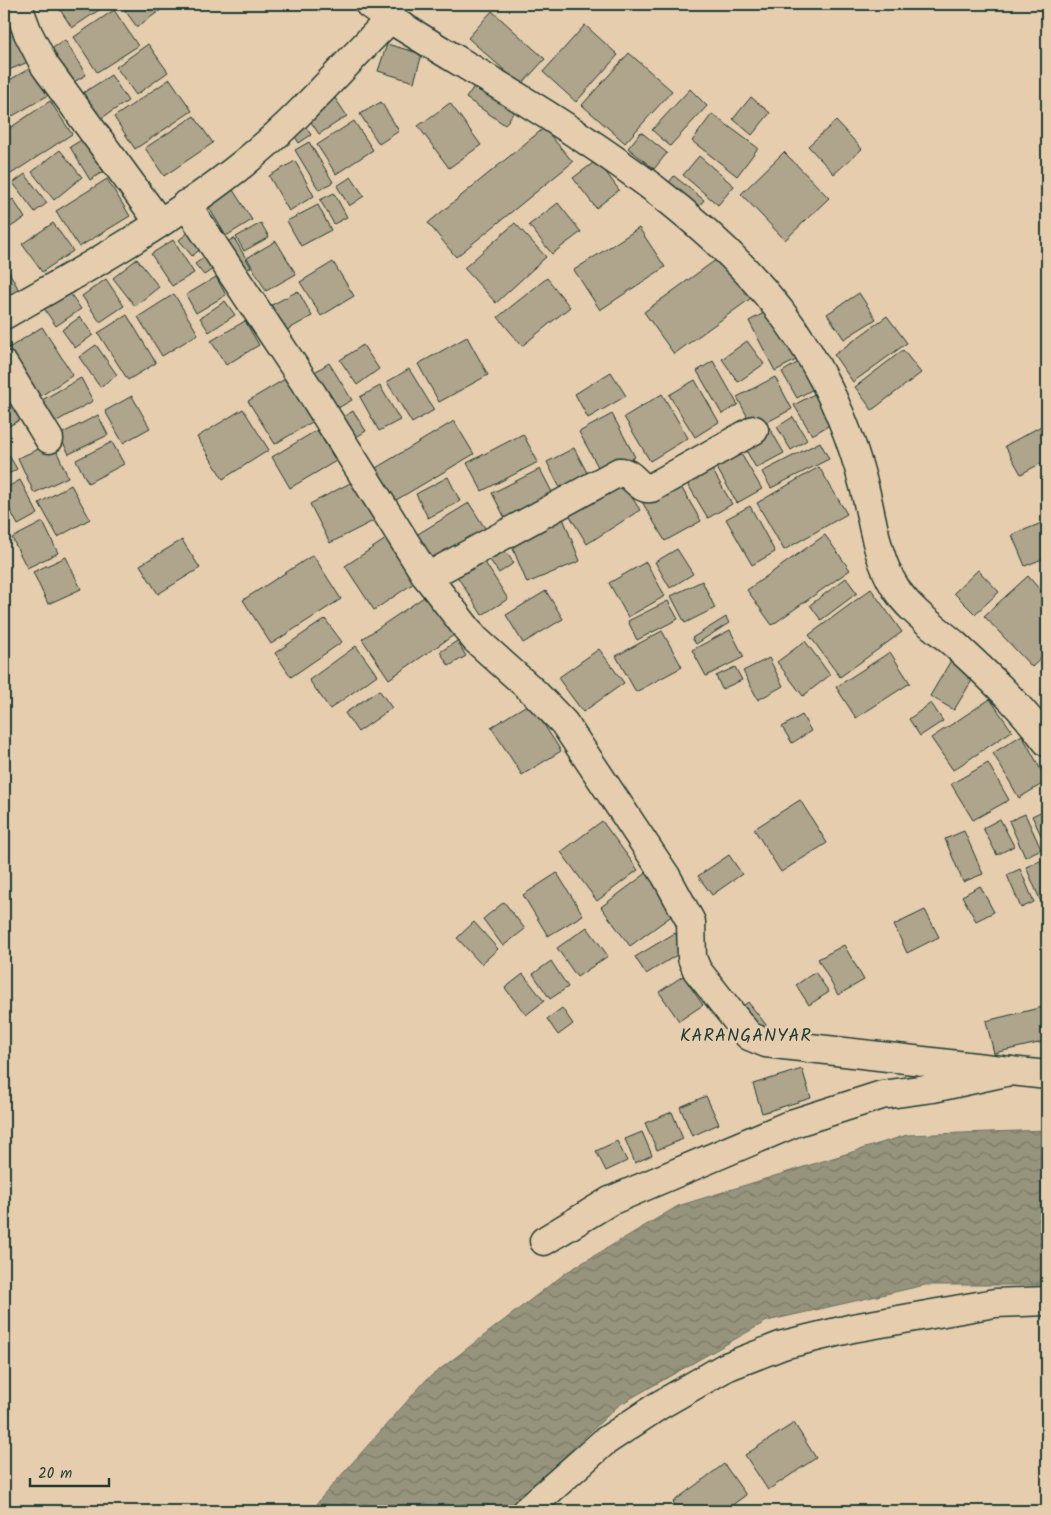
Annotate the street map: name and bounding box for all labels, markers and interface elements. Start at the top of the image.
district label: KARANGANYAR [680,1022,812,1051]
scale bar [30,1455,109,1487]
text: 20 m [38,1462,72,1486]

